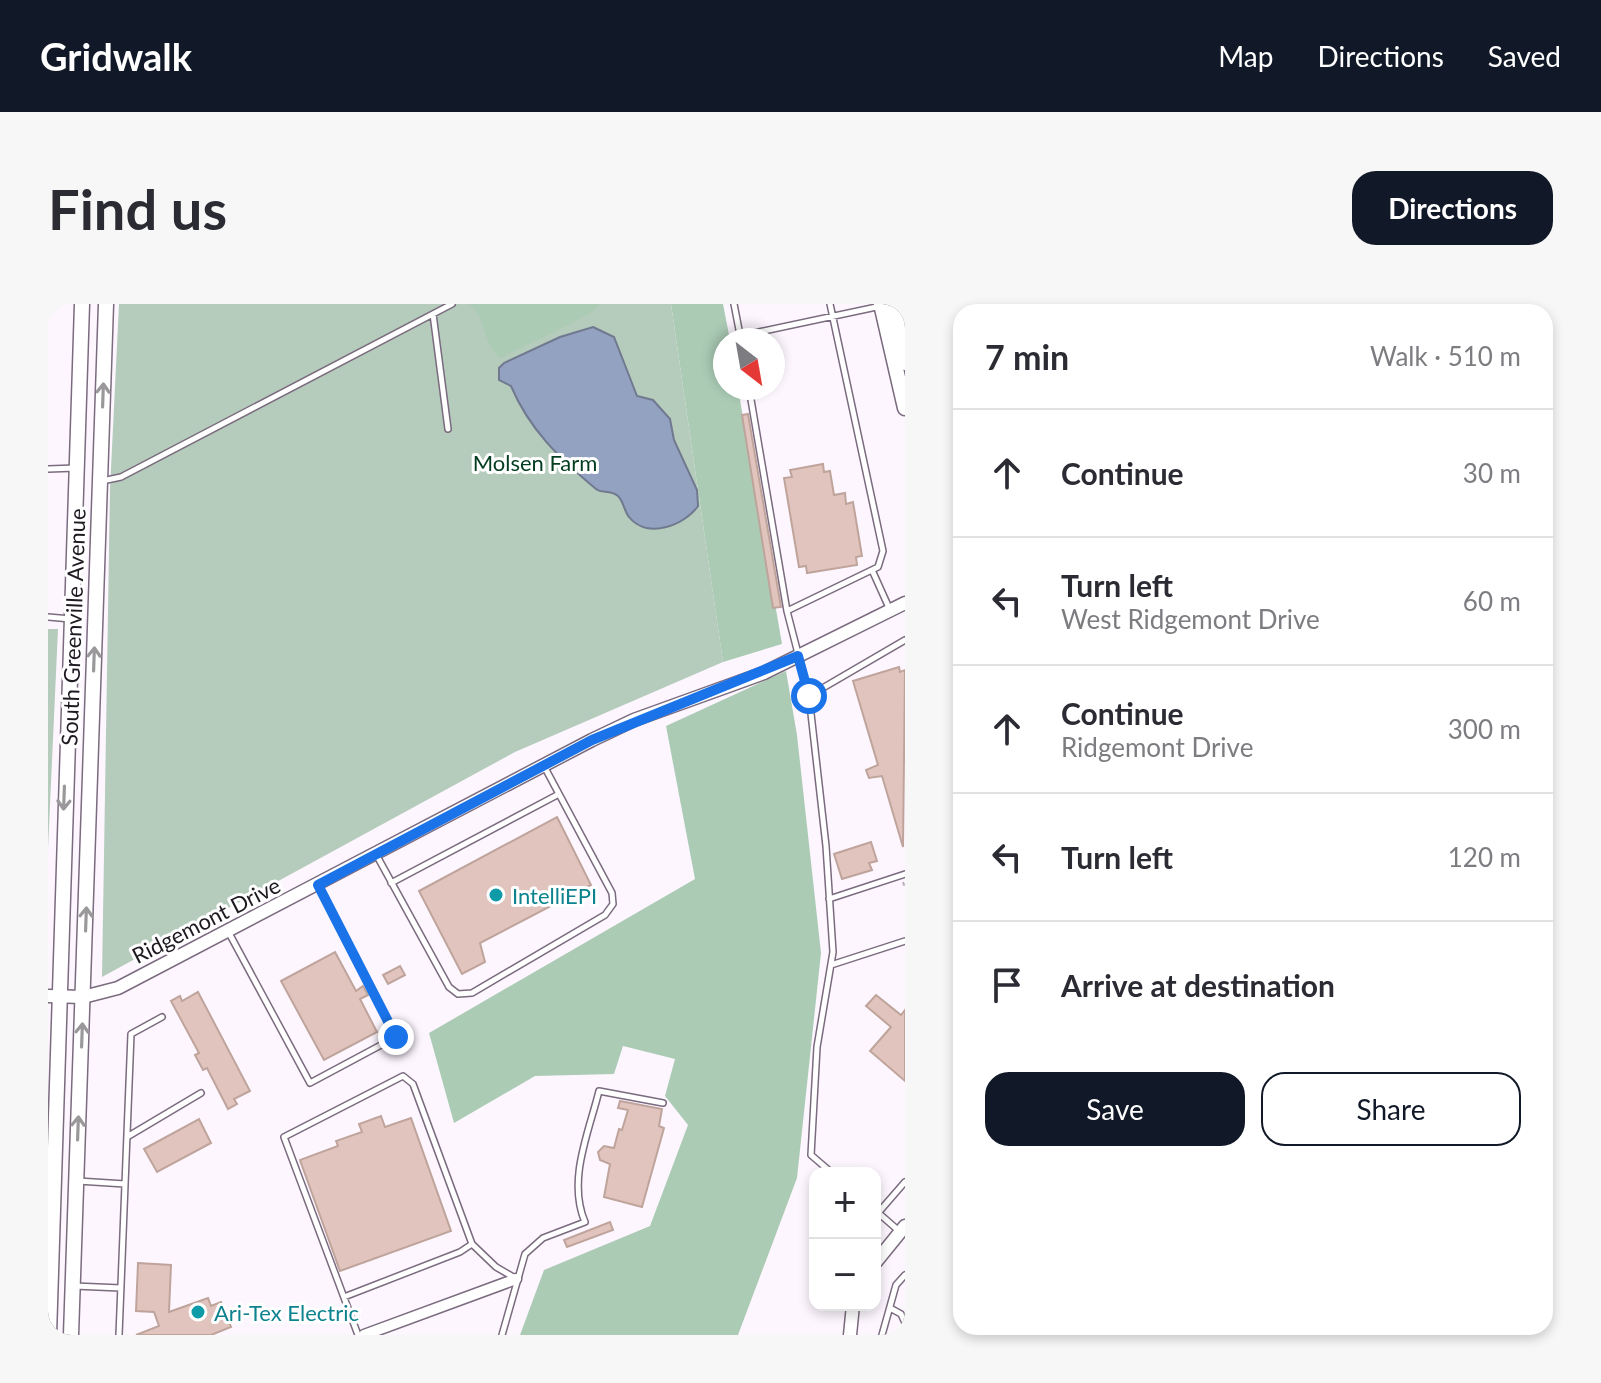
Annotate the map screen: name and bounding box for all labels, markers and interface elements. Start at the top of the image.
text: Gridwalk [40,33,192,79]
text: Map [1218,39,1273,73]
text: Directions [1317,39,1444,73]
text: Saved [1488,39,1561,73]
button: Directions [1352,171,1553,245]
text: Find us [48,175,227,242]
north arrow [713,328,785,400]
text: 7 min [985,336,1069,377]
text: Walk · 510 m [1370,340,1521,372]
one-way arrow [96,382,111,409]
park label: Molsen Farm [473,449,597,476]
icon: ahead [985,451,1029,495]
text: Continue [1061,455,1184,491]
text: 30 m [1463,457,1521,489]
street label: South Greenville Avenue [55,508,91,746]
text: Turn left [1061,567,1173,603]
icon: left [985,579,1029,623]
text: 60 m [1463,585,1521,617]
text: West Ridgemont Drive [1061,603,1320,635]
one-way arrow [86,646,101,673]
route start [791,678,827,714]
text: Continue [1061,695,1184,731]
icon: ahead [985,707,1029,751]
text: 300 m [1448,713,1521,745]
text: Ridgemont Drive [1061,731,1253,763]
one-way arrow [57,784,72,811]
icon: left [985,835,1029,879]
text: Turn left [1061,839,1173,875]
text: 120 m [1448,841,1521,873]
street label: Ridgemont Drive [127,871,285,969]
place label: IntelliEPI [512,882,597,909]
marker: IntelliEPI [487,886,505,904]
one-way arrow [78,906,93,933]
icon: arrive [985,963,1029,1007]
text: Arrive at destination [1061,967,1335,1003]
route end [378,1019,414,1055]
one-way arrow [74,1022,89,1049]
button: Save [985,1072,1245,1146]
button: Share [1261,1072,1521,1146]
one-way arrow [70,1115,85,1142]
map controls [809,1167,881,1311]
button: + [809,1167,881,1239]
button: − [809,1239,881,1311]
place label: Ari-Tex Electric [214,1299,359,1326]
marker: Ari-Tex Electric [189,1303,207,1321]

